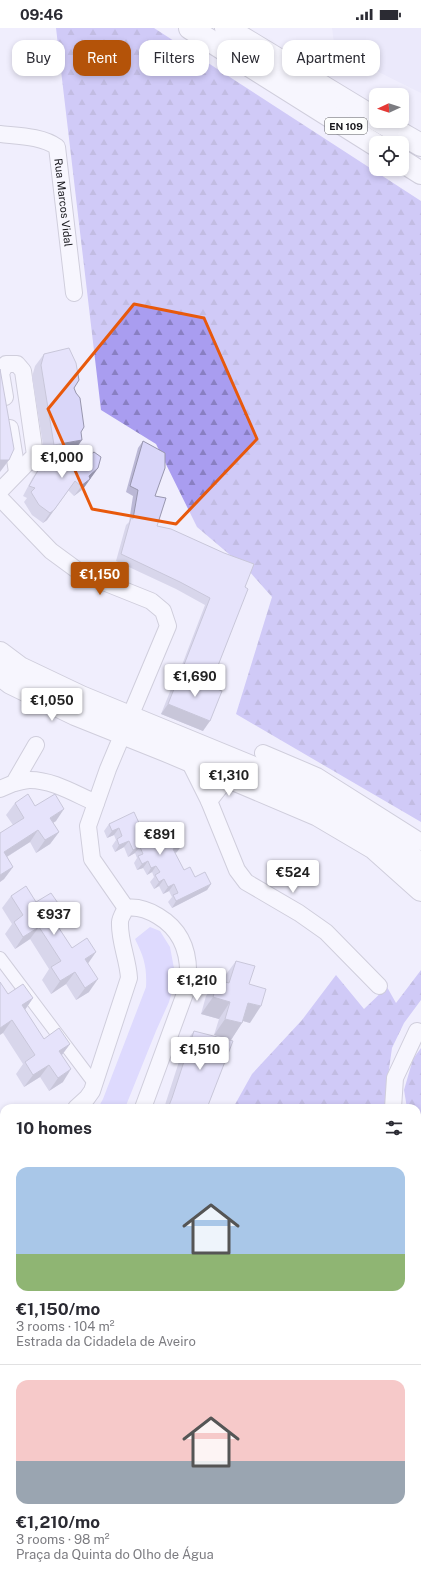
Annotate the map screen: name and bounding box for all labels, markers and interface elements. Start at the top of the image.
text: 09:46 [20,6,63,23]
chip: Buy [12,40,65,76]
chip: Rent [73,40,131,76]
chip: Filters [139,40,209,76]
chip: New [217,40,274,76]
chip: Apartment [282,40,380,76]
north arrow [369,88,409,128]
map controls [369,88,409,176]
road number: EN 109 [325,118,367,134]
button: locate [369,136,409,176]
street label: Rua Marcos Vidal [52,158,75,247]
pin: €1,000 [29,445,95,479]
text: €1,000 [41,450,83,465]
pin: €1,150 [67,562,133,596]
text: €1,150 [80,567,120,582]
pin: €1,690 [162,664,228,698]
text: €1,690 [173,669,217,684]
pin: €1,050 [19,688,85,722]
text: €1,050 [30,693,74,708]
pin: €1,310 [196,763,262,797]
text: €1,310 [209,768,249,783]
pin: €891 [136,822,184,856]
text: €891 [144,827,176,842]
pin: €524 [269,860,317,894]
text: €524 [276,865,310,880]
pin: €937 [30,902,78,936]
text: €937 [37,907,71,922]
pin: €1,210 [164,968,230,1002]
text: €1,210 [177,973,217,988]
pin: €1,510 [167,1037,233,1071]
text: €1,510 [180,1042,220,1057]
icon: filters [383,1117,405,1139]
text: 10 homes [16,1118,92,1138]
icon: home [175,1193,247,1265]
text: €1,150/mo [16,1299,100,1319]
text: 3 rooms · 104 m² [16,1319,115,1334]
text: Estrada da Cidadela de Aveiro [16,1334,196,1349]
icon: home [175,1406,247,1478]
text: €1,210/mo [16,1512,100,1532]
text: 3 rooms · 98 m² [16,1532,110,1547]
text: Praça da Quinta do Olho de Água [16,1547,214,1562]

